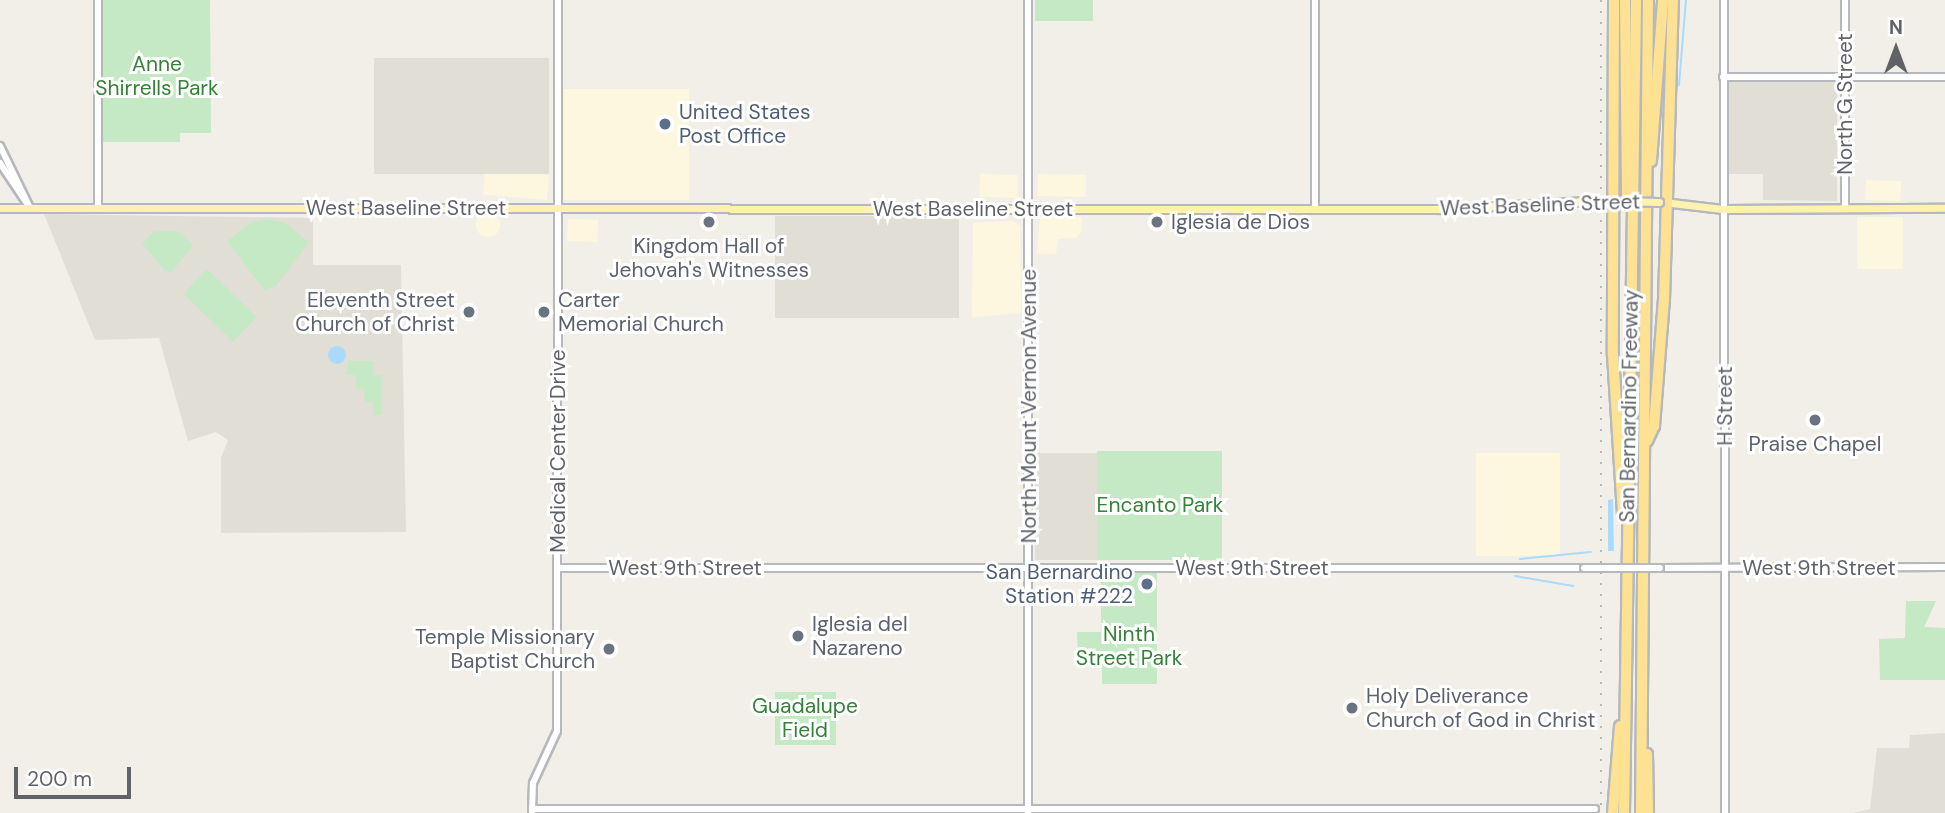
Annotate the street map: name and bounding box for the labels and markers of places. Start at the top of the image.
place label: United States Post Office [679,99,810,149]
marker: United States Post Office [657,116,673,132]
place label: Iglesia de Dios [1171,209,1310,235]
marker: Kingdom Hall of Jehovah's Witnesses [701,214,717,230]
marker: Iglesia de Dios [1149,214,1165,230]
place label: Kingdom Hall of Jehovah's Witnesses [609,233,809,283]
place label: Eleventh Street Church of Christ [295,287,455,337]
place label: Carter Memorial Church [558,287,724,337]
marker: Eleventh Street Church of Christ [461,304,477,320]
marker: Carter Memorial Church [536,304,552,320]
marker: Praise Chapel [1807,412,1823,428]
place label: Praise Chapel [1749,431,1881,457]
place label: San Bernardino Station #222 [986,559,1133,609]
marker: San Bernardino Station #222 [1139,576,1155,592]
place label: Iglesia del Nazareno [812,611,908,661]
place label: Temple Missionary Baptist Church [415,624,595,674]
marker: Iglesia del Nazareno [790,628,806,644]
marker: Temple Missionary Baptist Church [601,641,617,657]
place label: Holy Deliverance Church of God in Christ [1366,683,1595,733]
marker: Holy Deliverance Church of God in Christ [1344,700,1360,716]

